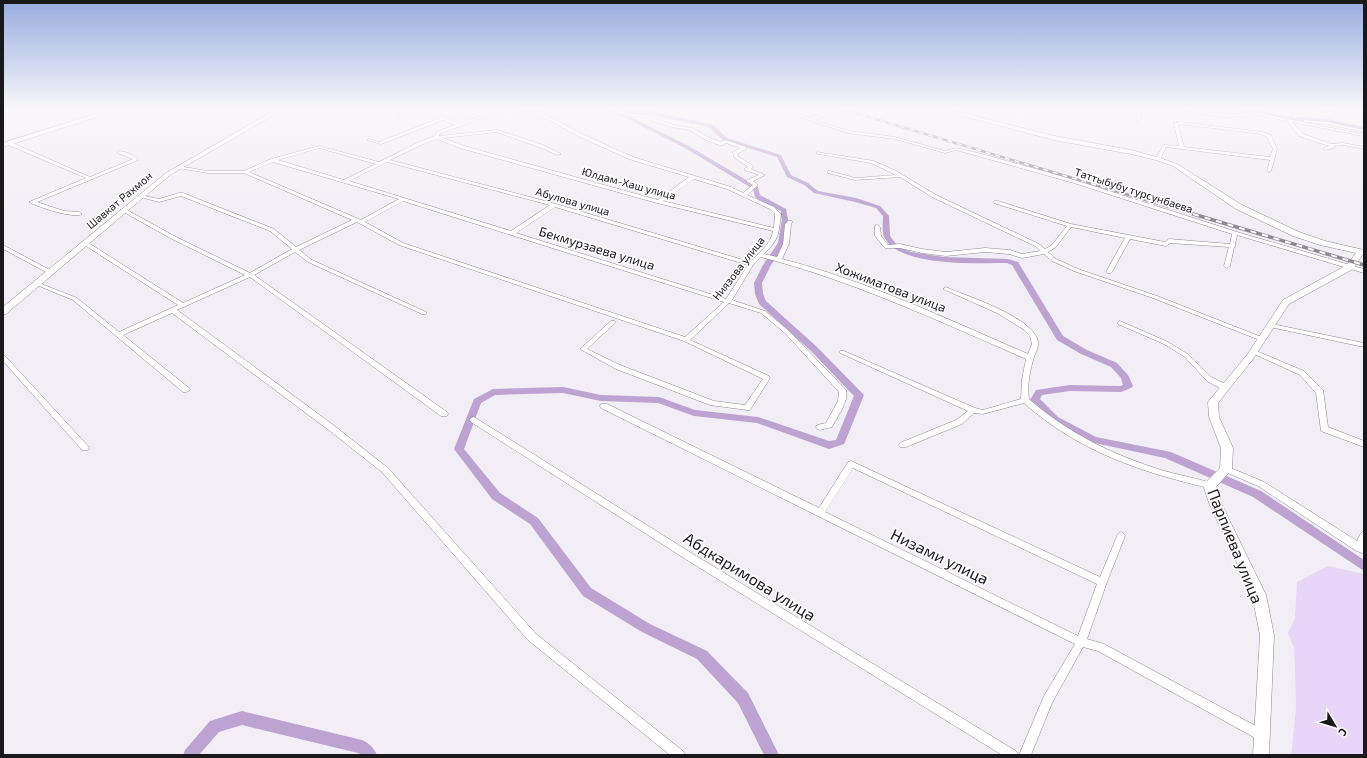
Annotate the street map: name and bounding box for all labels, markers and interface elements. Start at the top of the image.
street label: Юлдам-Хаш улица [580,164,677,203]
street label: Таттыбубу турсунбаева [1073,165,1195,216]
street label: Шавкат Рахмон [84,169,154,231]
street label: Абулова улица [534,184,611,219]
street label: Бекмурзаева улица [537,223,657,273]
street label: Ниязова улица [709,234,768,303]
street label: Хожиматова улица [833,259,949,315]
street label: Парпиева улица [1203,486,1268,607]
street label: Низами улица [888,524,992,589]
street label: Абдкаримова улица [680,528,819,625]
north arrow [1315,706,1355,746]
text: С [1336,726,1350,739]

